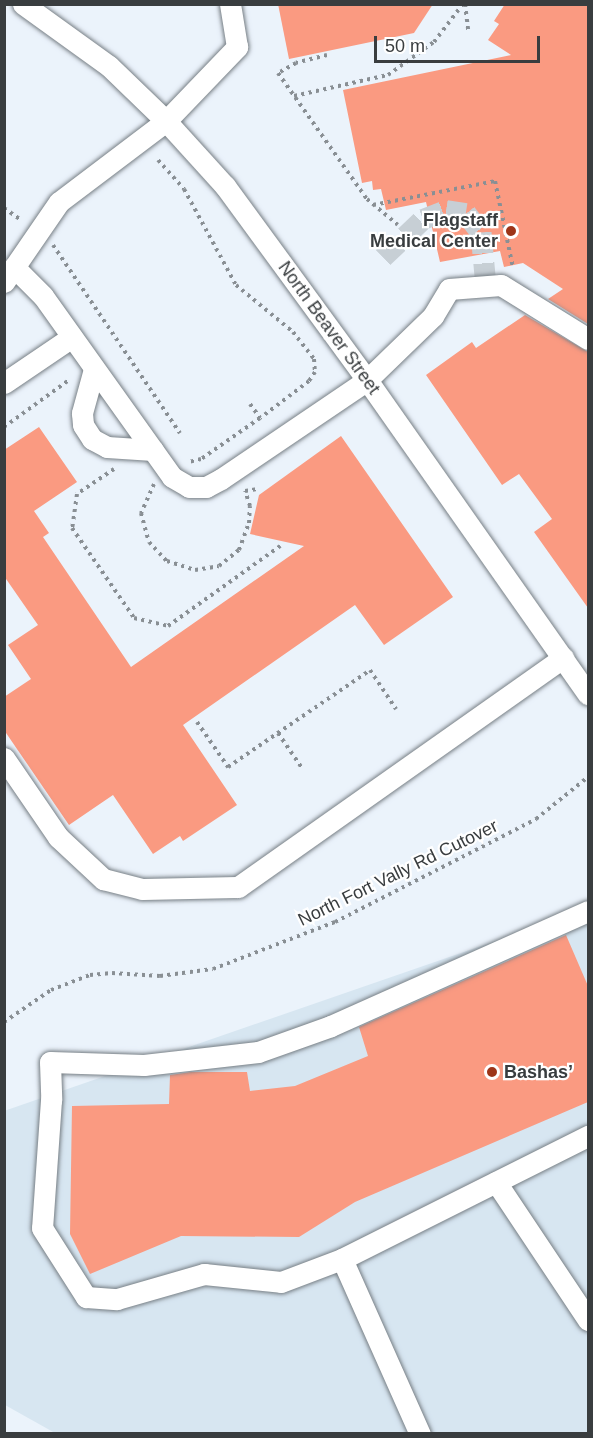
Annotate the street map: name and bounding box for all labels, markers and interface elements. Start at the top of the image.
scale bar [377,24,544,62]
text: 50 m [385,36,425,56]
place label: Flagstaff Medical Center [370,210,498,252]
marker: Flagstaff Medical Center [502,222,520,240]
street label: North Beaver Street [274,257,384,399]
street label: North Fort Vally Rd Cutover [295,815,501,931]
place label: Bashas’ [504,1061,573,1083]
marker: Bashas’ [485,1065,499,1079]

